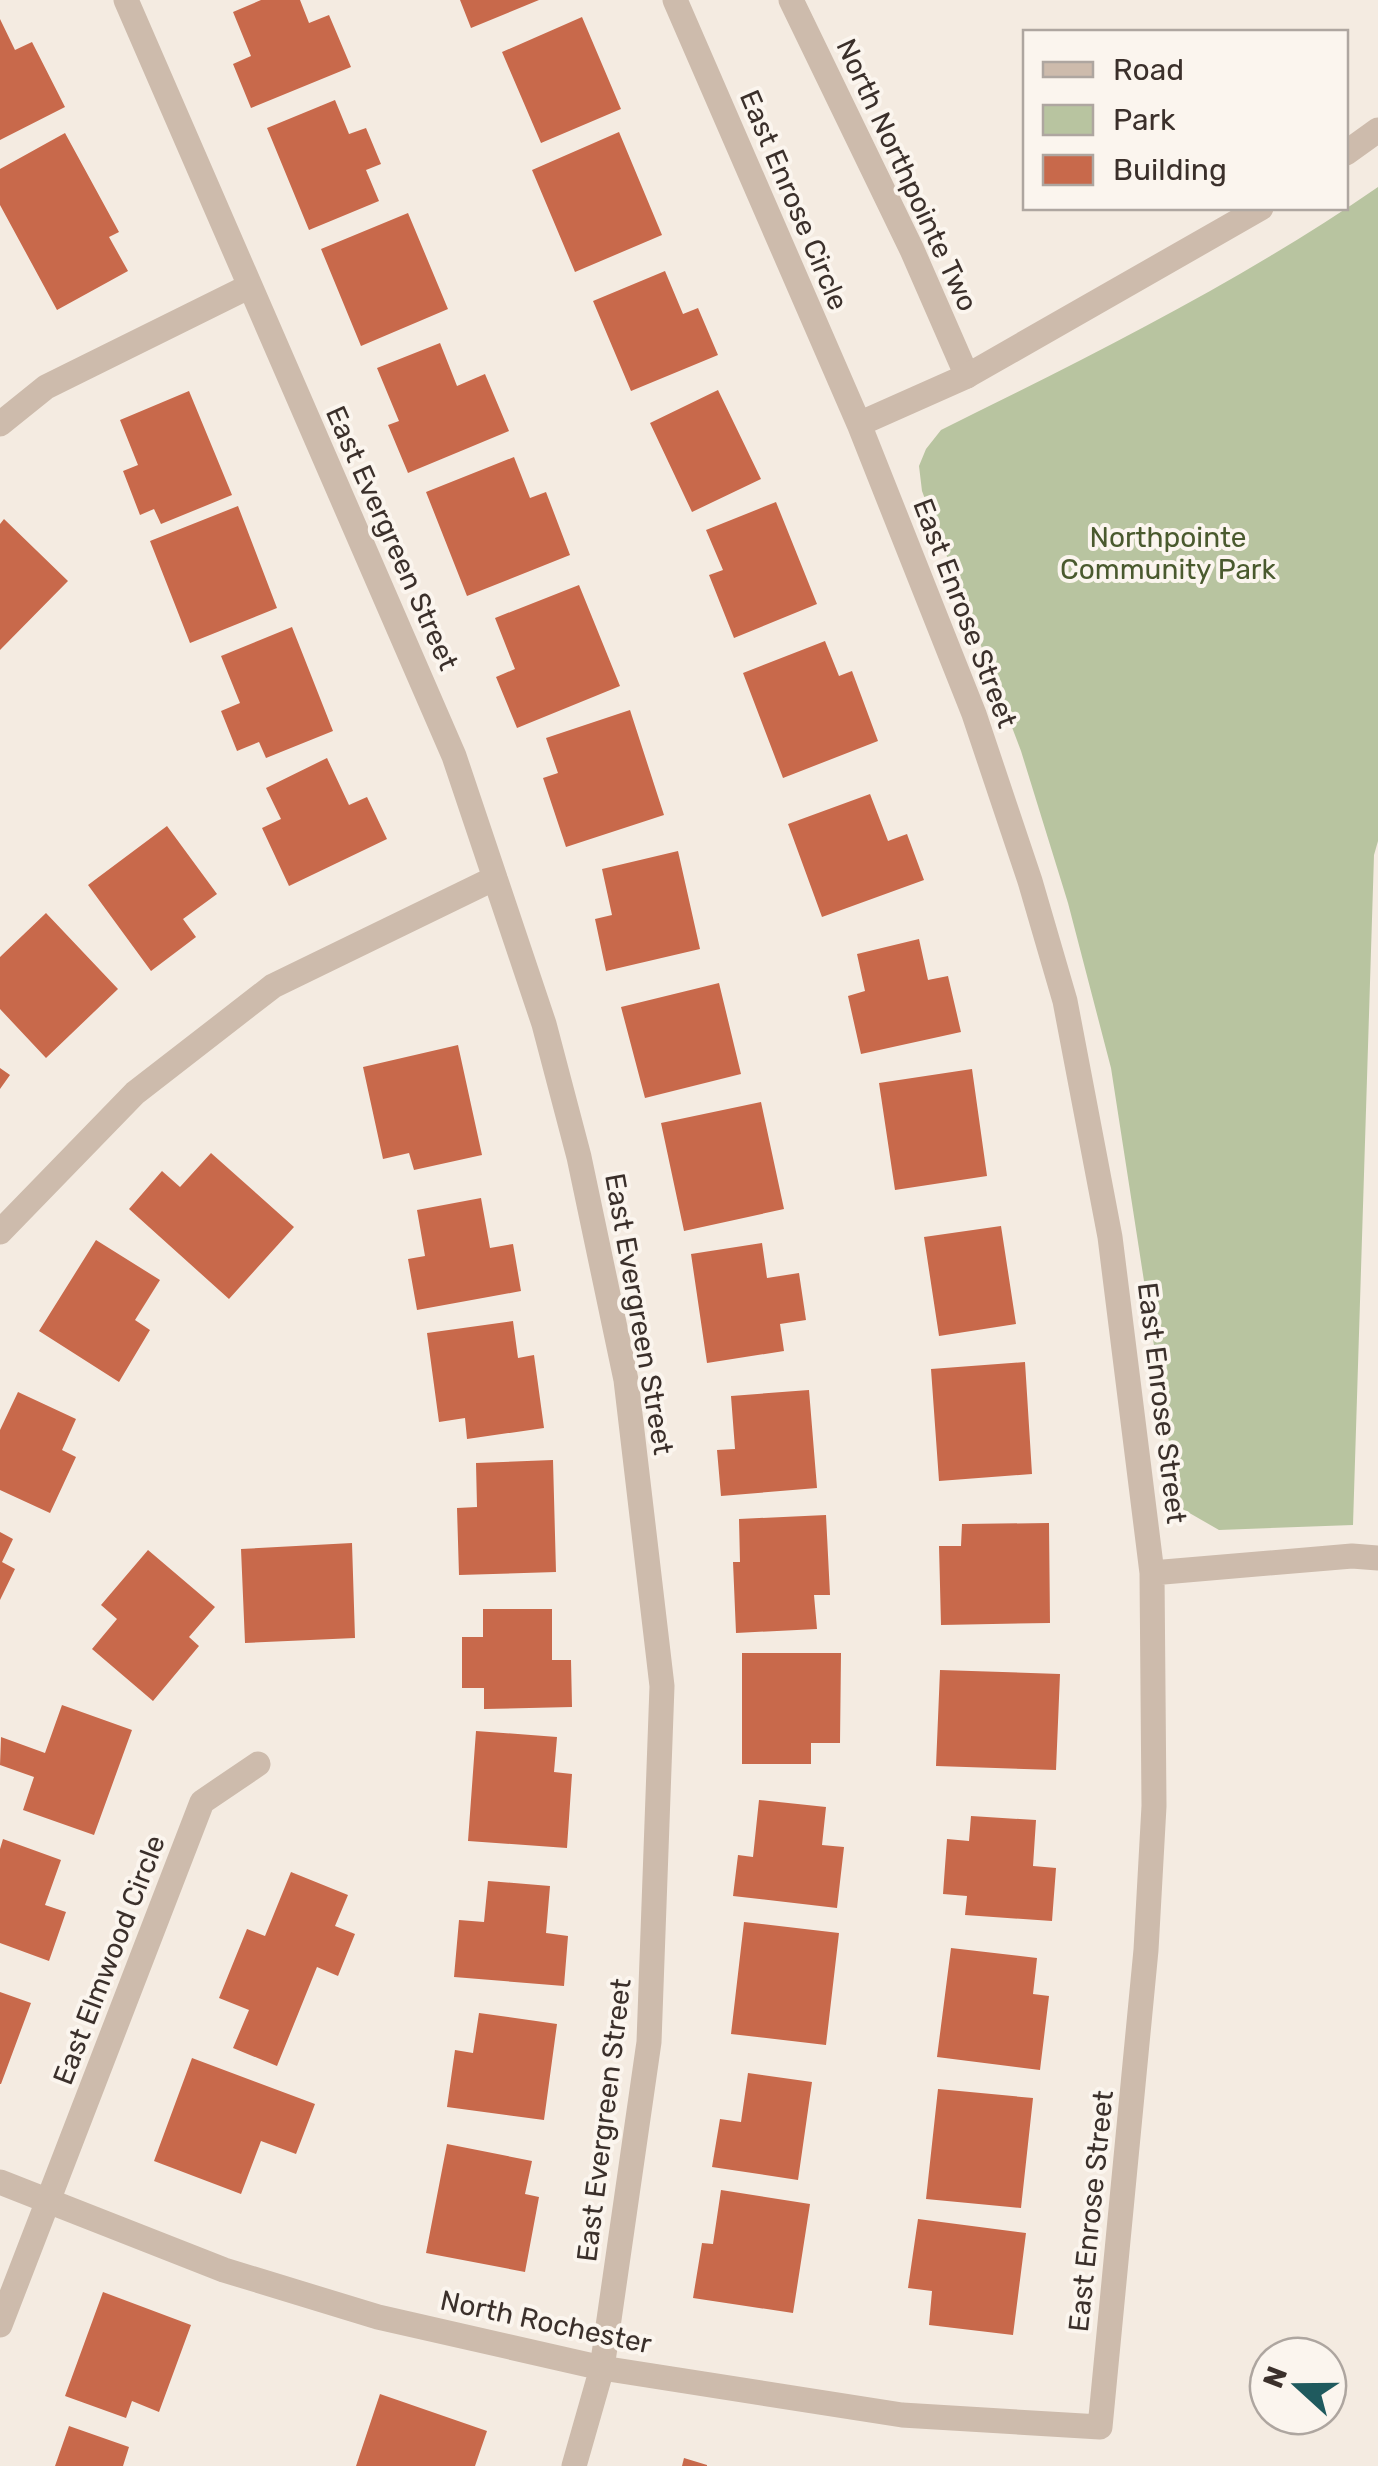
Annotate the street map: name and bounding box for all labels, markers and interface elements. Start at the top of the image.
legend [1023,30,1348,210]
street label: North Northpointe Two [829,34,985,316]
text: Road [1113,52,1184,88]
street label: East Enrose Circle [733,85,855,315]
text: Park [1113,102,1176,138]
text: Building [1113,152,1227,188]
street label: East Evergreen Street [319,401,465,675]
street label: East Enrose Street [906,494,1024,732]
park label: Northpointe Community Park [1060,521,1276,586]
street label: East Evergreen Street [598,1171,680,1457]
street label: East Enrose Street [1131,1281,1193,1525]
street label: East Elmwood Circle [46,1831,172,2089]
street label: East Evergreen Street [570,1976,638,2264]
street label: East Enrose Street [1062,2089,1120,2333]
street label: North Rochester [437,2284,655,2361]
north arrow [1248,2336,1348,2436]
text: N [1256,2362,1294,2393]

